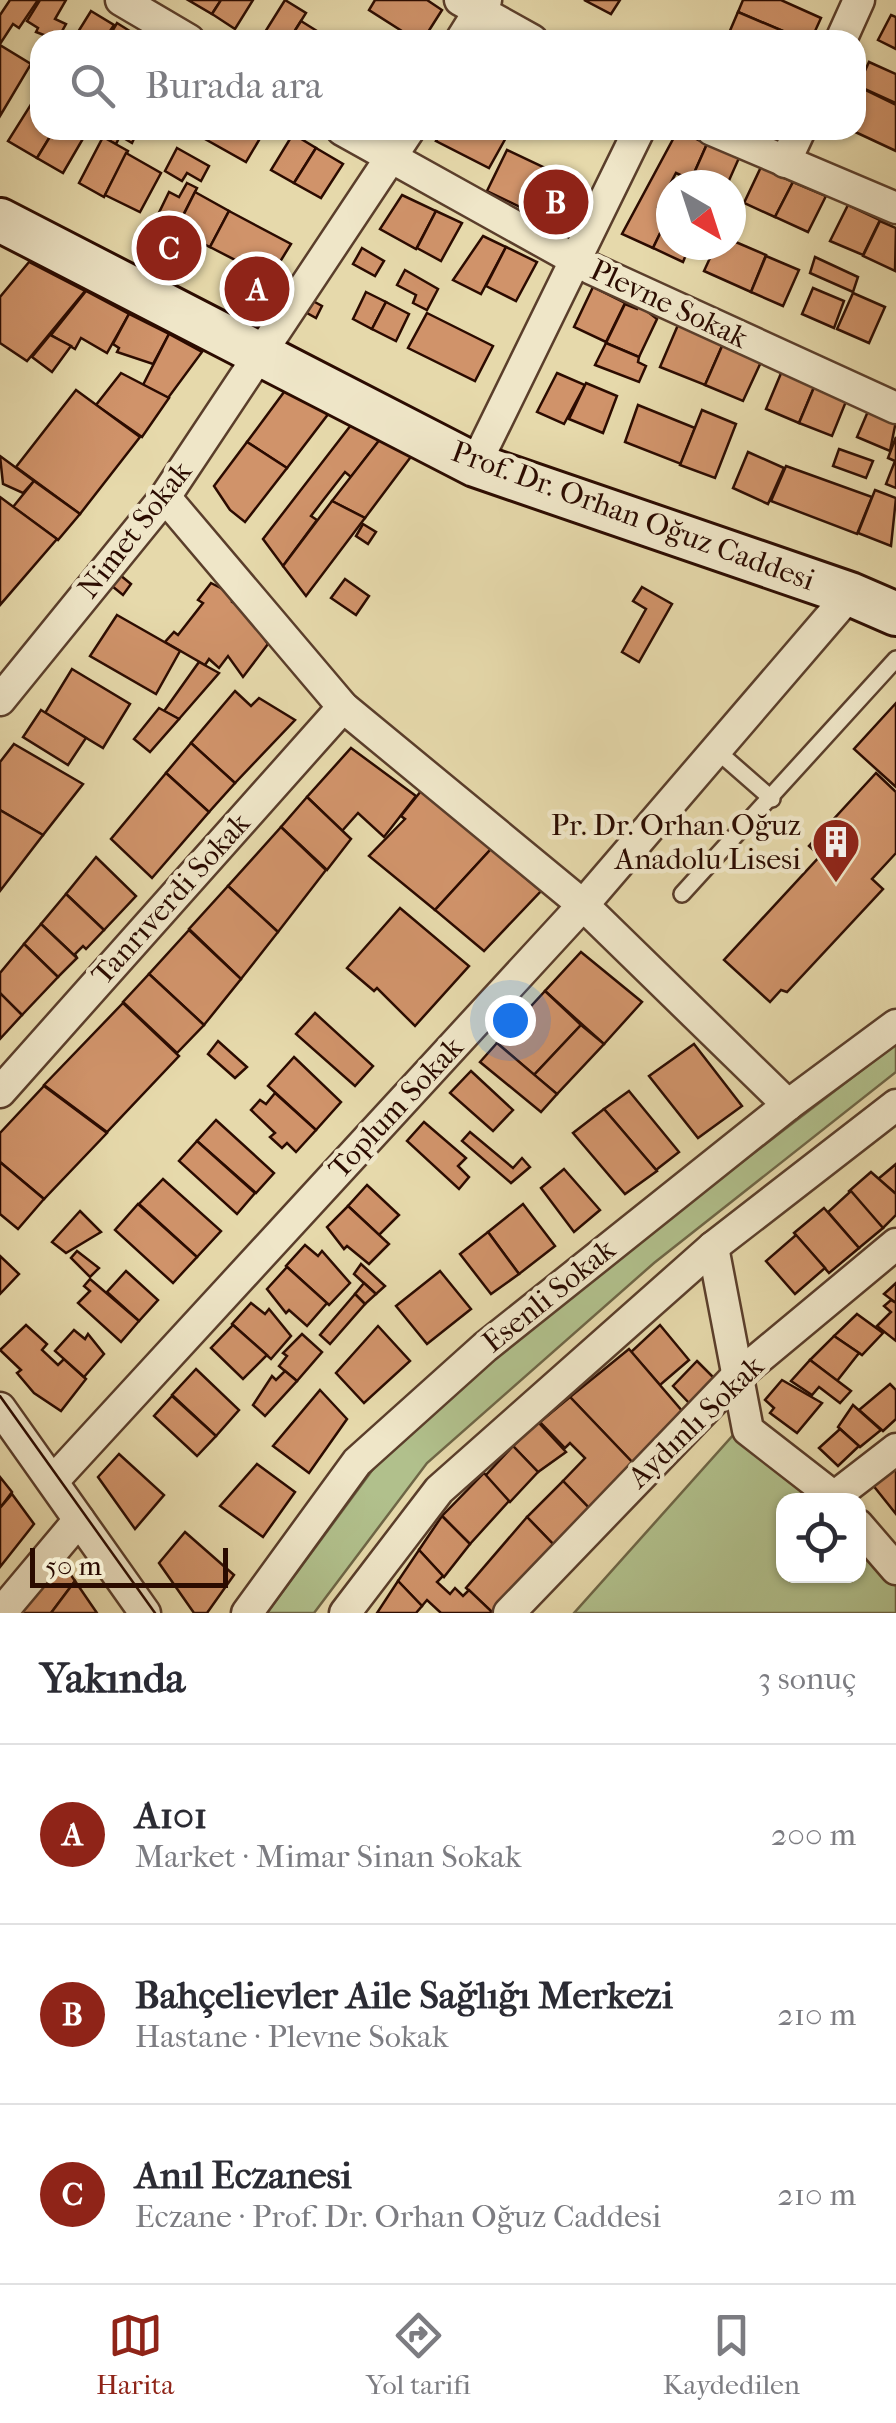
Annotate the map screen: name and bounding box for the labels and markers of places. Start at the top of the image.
pin: B [524,164,588,240]
pin: C [136,210,202,286]
pin: A [224,252,290,326]
place label: Pr. Dr. Orhan Oğuz Anadolu Lisesi [551,808,801,877]
building icon: Pr. Dr. Orhan Oğuz Anadolu Lisesi [810,816,862,884]

